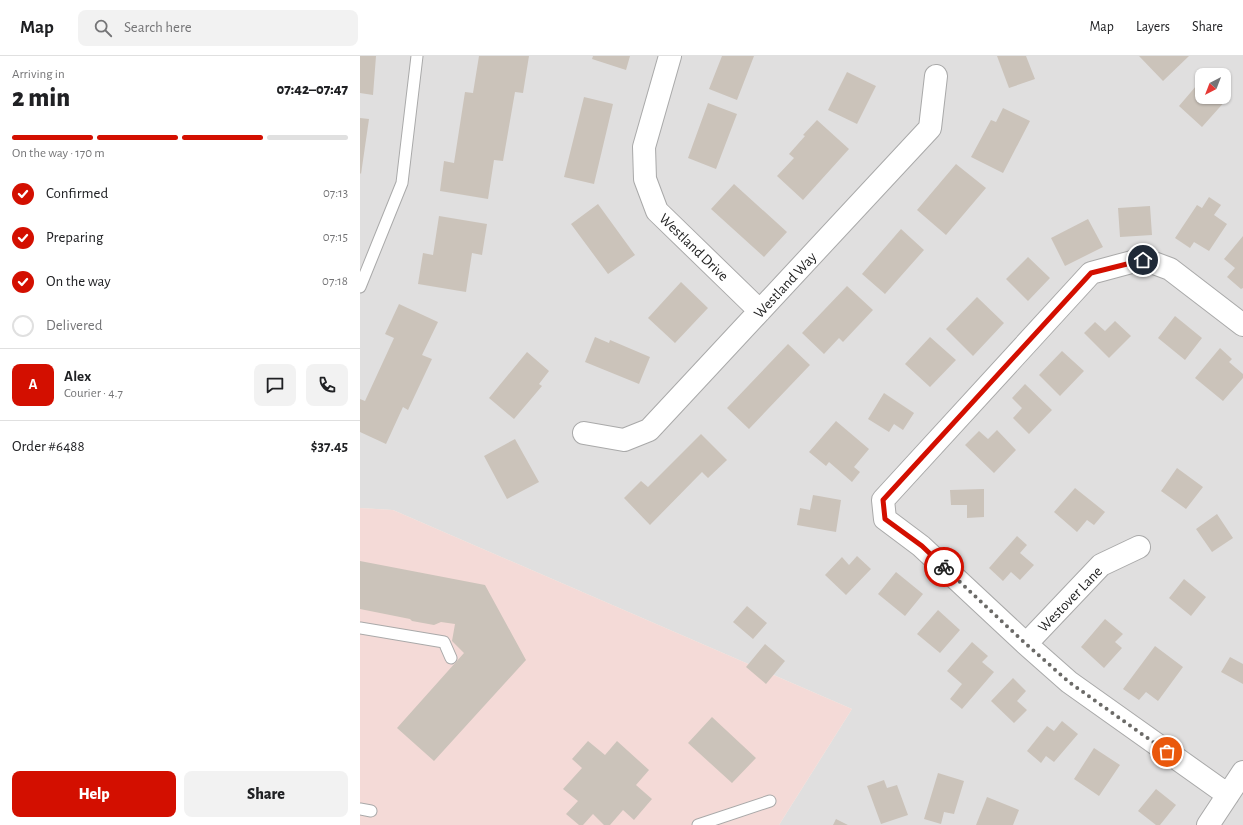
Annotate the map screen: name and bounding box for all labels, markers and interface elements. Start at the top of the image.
search box [78,10,358,46]
icon: search [92,17,114,39]
text: Map [20,18,54,37]
text: Search here [124,20,192,35]
text: Map [1089,20,1114,34]
text: Layers [1136,20,1170,34]
text: Share [1192,20,1223,34]
text: Arriving in [12,68,65,81]
north arrow [1195,68,1231,104]
map controls [1195,68,1231,104]
text: 07:42–07:47 [276,82,348,97]
text: 2 min [12,85,70,111]
text: On the way · 170 m [12,147,105,160]
icon: check [12,183,34,205]
text: Confirmed [46,186,108,201]
text: 07:13 [323,187,348,200]
street label: Westland Drive [656,211,731,284]
icon: check [12,227,34,249]
text: Preparing [46,230,103,245]
text: 07:15 [323,231,348,244]
pin [1126,243,1160,277]
street label: Westland Way [751,249,820,321]
icon: home [1132,249,1154,271]
icon: check [12,271,34,293]
text: On the way [46,274,111,289]
text: 07:18 [322,275,348,288]
text: Delivered [46,318,103,333]
button: chat [254,364,296,406]
button: phone [306,364,348,406]
text: Alex [64,369,91,384]
text: A [28,377,38,392]
text: Courier · 4.7 [64,387,123,400]
text: Order #6488 [12,439,85,454]
text: $37.45 [311,439,348,454]
courier [924,547,964,587]
icon: bike [933,556,955,578]
street label: Westover Lane [1035,564,1105,635]
pin [1150,735,1184,769]
icon: bag [1156,741,1178,763]
button: Help [12,771,176,817]
button: Share [184,771,348,817]

